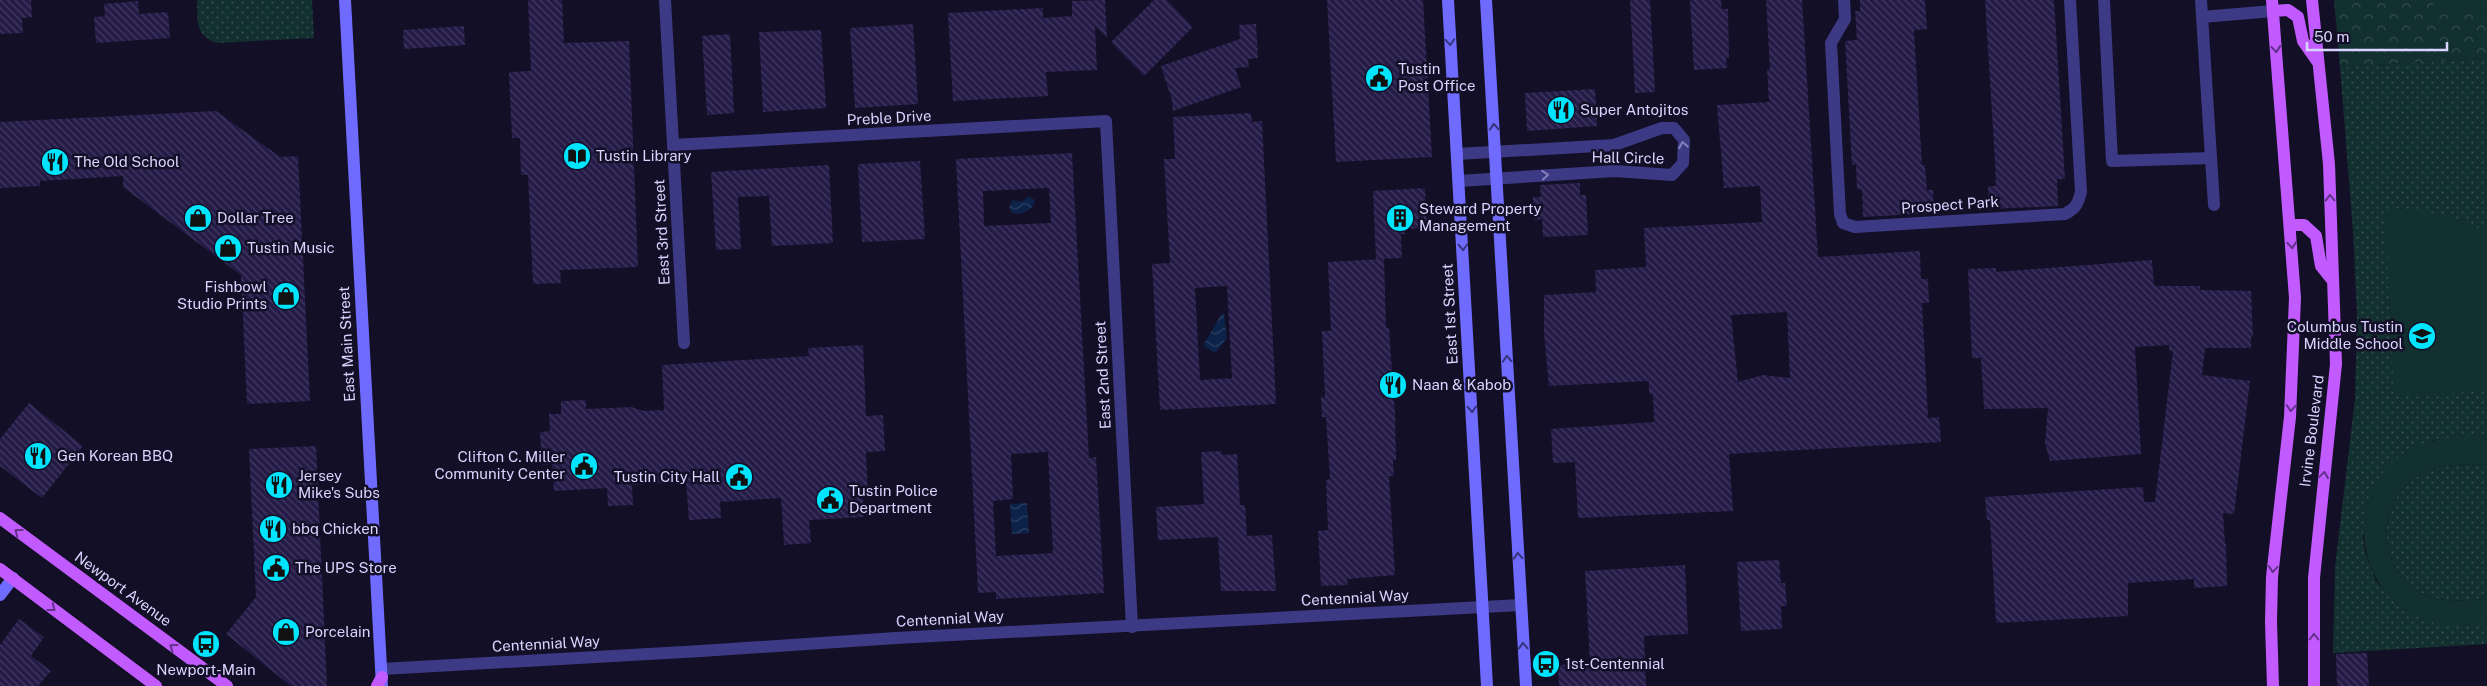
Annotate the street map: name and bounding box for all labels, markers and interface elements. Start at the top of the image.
scale bar [2307,20,2447,52]
text: 50 m [2314,28,2349,45]
one-way arrow [1445,39,1456,47]
one-way arrow [2270,45,2281,53]
place label: Tustin Post Office [1398,60,1476,94]
public building icon: Tustin Post Office [1364,63,1394,93]
restaurant icon: Super Antojitos [1546,95,1576,125]
place label: Super Antojitos [1580,101,1688,118]
street label: Preble Drive [846,107,932,128]
one-way arrow [1488,123,1499,131]
one-way arrow [1678,140,1688,149]
library icon: Tustin Library [562,141,592,171]
restaurant icon: The Old School [40,147,70,177]
place label: Tustin Library [596,147,692,164]
street label: Hall Circle [1591,148,1665,167]
place label: The Old School [74,153,180,170]
one-way arrow [1542,170,1550,181]
street label: East 3rd Street [650,179,673,285]
street label: Prospect Park [1900,193,1999,216]
one-way arrow [2325,193,2335,201]
place label: Steward Property Management [1419,200,1542,234]
shop icon: Dollar Tree [183,203,213,233]
building icon: Steward Property Management [1385,203,1415,233]
place label: Dollar Tree [217,209,294,226]
shop icon: Tustin Music [213,233,243,263]
place label: Tustin Music [247,239,335,256]
one-way arrow [2286,242,2297,250]
one-way arrow [1457,243,1468,251]
street label: East 1st Street [1438,263,1461,365]
place label: Fishbowl Studio Prints [177,278,267,312]
shop icon: Fishbowl Studio Prints [271,281,301,311]
street label: East Main Street [335,286,358,402]
place label: Columbus Tustin Middle School [2287,318,2403,352]
street label: East 2nd Street [1091,320,1114,430]
school or university icon: Columbus Tustin Middle School [2407,321,2437,351]
one-way arrow [1501,355,1512,363]
restaurant icon: Naan & Kabob [1378,370,1408,400]
street label: Irvine Boulevard [2296,374,2327,488]
place label: Naan & Kabob [1412,376,1511,393]
one-way arrow [2285,404,2296,412]
one-way arrow [1466,405,1477,413]
restaurant icon: Gen Korean BBQ [23,441,53,471]
place label: Gen Korean BBQ [57,447,173,464]
place label: Clifton C. Miller Community Center [435,448,565,482]
public building icon: Clifton C. Miller Community Center [569,451,599,481]
public building icon: Tustin City Hall [724,462,754,492]
place label: Jersey Mike's Subs [298,467,380,501]
place label: Tustin City Hall [614,468,720,485]
restaurant icon: Jersey Mike's Subs [264,470,294,500]
one-way arrow [2318,471,2329,479]
place label: Tustin Police Department [849,482,938,516]
public building icon: Tustin Police Department [815,485,845,515]
restaurant icon: bbq Chicken [258,514,288,544]
place label: bbq Chicken [292,520,378,537]
one-way arrow [14,529,24,538]
street label: Newport Avenue [72,548,175,629]
one-way arrow [1513,552,1524,560]
public building icon: The UPS Store [261,553,291,583]
place label: The UPS Store [295,559,397,576]
one-way arrow [2267,565,2278,573]
street label: Centennial Way [1301,586,1409,609]
one-way arrow [46,602,55,610]
street label: Centennial Way [896,607,1004,630]
shop icon: Porcelain [271,617,301,647]
place label: Porcelain [305,623,370,640]
bus stop icon: Newport-Main [191,629,221,659]
street label: Centennial Way [492,632,600,655]
one-way arrow [2309,633,2319,641]
one-way arrow [1518,641,1529,649]
one-way arrow [169,644,179,653]
bus stop icon: 1st-Centennial [1531,649,1561,679]
place label: 1st-Centennial [1565,655,1665,672]
place label: Newport-Main [156,661,256,678]

